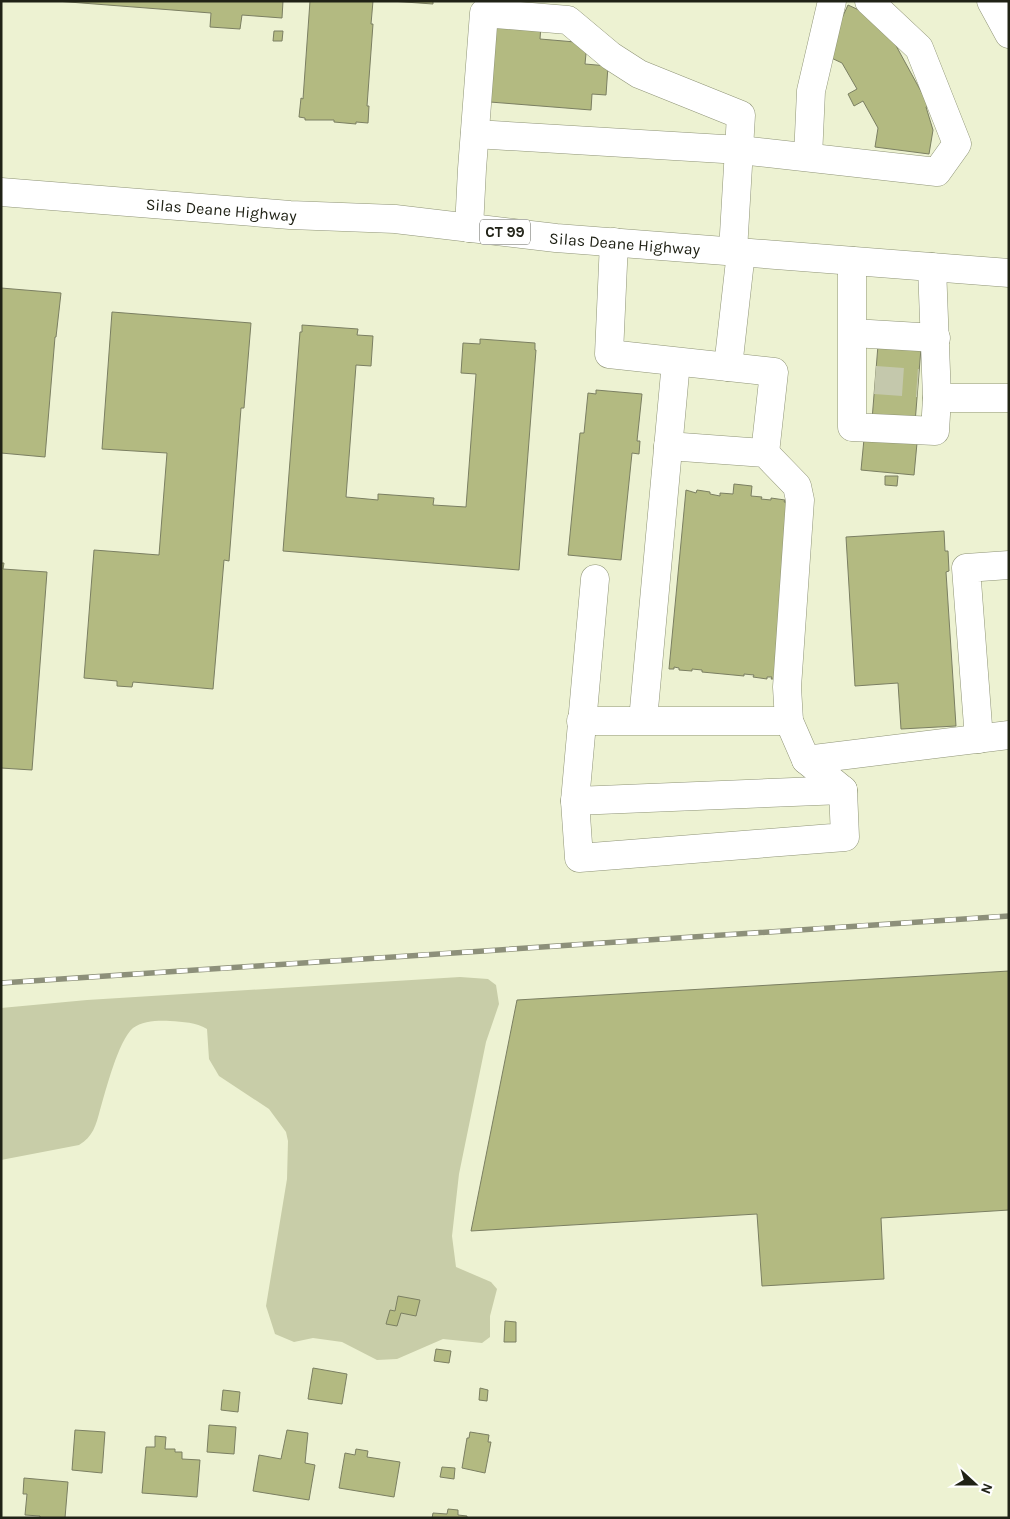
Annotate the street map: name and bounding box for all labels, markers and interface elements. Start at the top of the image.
street label: Silas Deane Highway [145,194,298,225]
road number: CT 99 [480,220,530,244]
street label: Silas Deane Highway [548,228,701,259]
north arrow [950,1459,1000,1509]
text: N [977,1481,996,1496]

